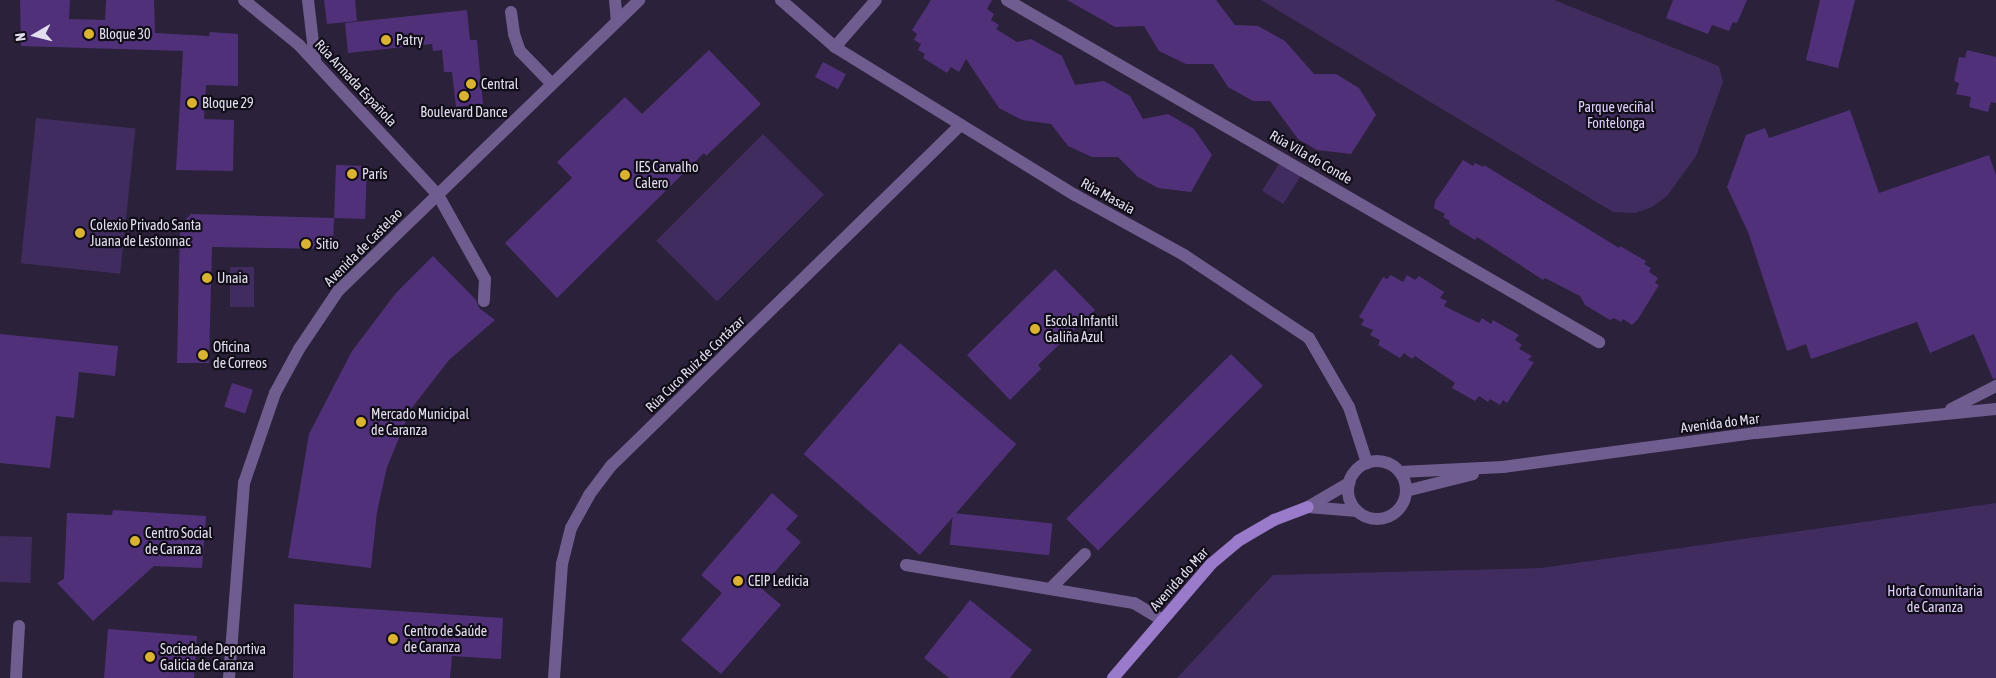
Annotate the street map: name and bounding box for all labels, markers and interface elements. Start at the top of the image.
north arrow [10,10,60,60]
place label: Bloque 30 [99,26,151,42]
marker: Bloque 30 [83,28,95,40]
text: N [12,32,29,42]
place label: Patry [396,32,423,48]
marker: Patry [380,34,392,46]
street label: Rúa Armada Española [312,36,400,130]
place label: Central [481,76,519,92]
marker: Central [465,78,477,90]
marker: Boulevard Dance [458,90,470,102]
place label: Bloque 29 [202,95,254,111]
marker: Bloque 29 [186,97,198,109]
park label: Parque veciñal Fontelonga [1578,99,1654,132]
place label: Boulevard Dance [420,104,508,120]
street label: Rúa Vila do Conde [1267,127,1355,187]
place label: IES Carvalho Calero [635,159,698,192]
place label: París [362,166,387,182]
marker: París [346,168,358,180]
marker: IES Carvalho Calero [619,169,631,181]
street label: Rúa Masaia [1078,174,1138,218]
street label: Avenida de Castelao [320,204,406,290]
place label: Colexio Privado Santa Juana de Lestonnac [90,217,201,250]
marker: Colexio Privado Santa Juana de Lestonnac [74,227,86,239]
place label: Sitio [316,236,339,252]
marker: Sitio [300,238,312,250]
place label: Unaia [217,270,248,286]
marker: Unaia [201,272,213,284]
street label: Rúa Cuco Ruiz de Cortázar [642,313,748,415]
place label: Escola Infantil Galiña Azul [1045,313,1118,346]
marker: Escola Infantil Galiña Azul [1029,323,1041,335]
place label: Oficina de Correos [213,339,267,372]
marker: Oficina de Correos [197,349,209,361]
place label: Mercado Municipal de Caranza [371,406,469,438]
street label: Avenida do Mar [1680,410,1760,436]
marker: Mercado Municipal de Caranza [355,416,367,428]
place label: Centro Social de Caranza [145,525,212,558]
marker: Centro Social de Caranza [129,535,141,547]
street label: Avenida do Mar [1146,544,1212,614]
place label: CEIP Ledicia [748,573,809,589]
marker: CEIP Ledicia [732,575,744,587]
park label: Horta Comunitaria de Caranza [1887,583,1983,616]
place label: Centro de Saúde de Caranza [404,623,487,656]
marker: Centro de Saúde de Caranza [386,632,400,646]
place label: Sociedade Deportiva Galicia de Caranza [160,641,266,674]
marker: Sociedade Deportiva Galicia de Caranza [144,651,156,663]

